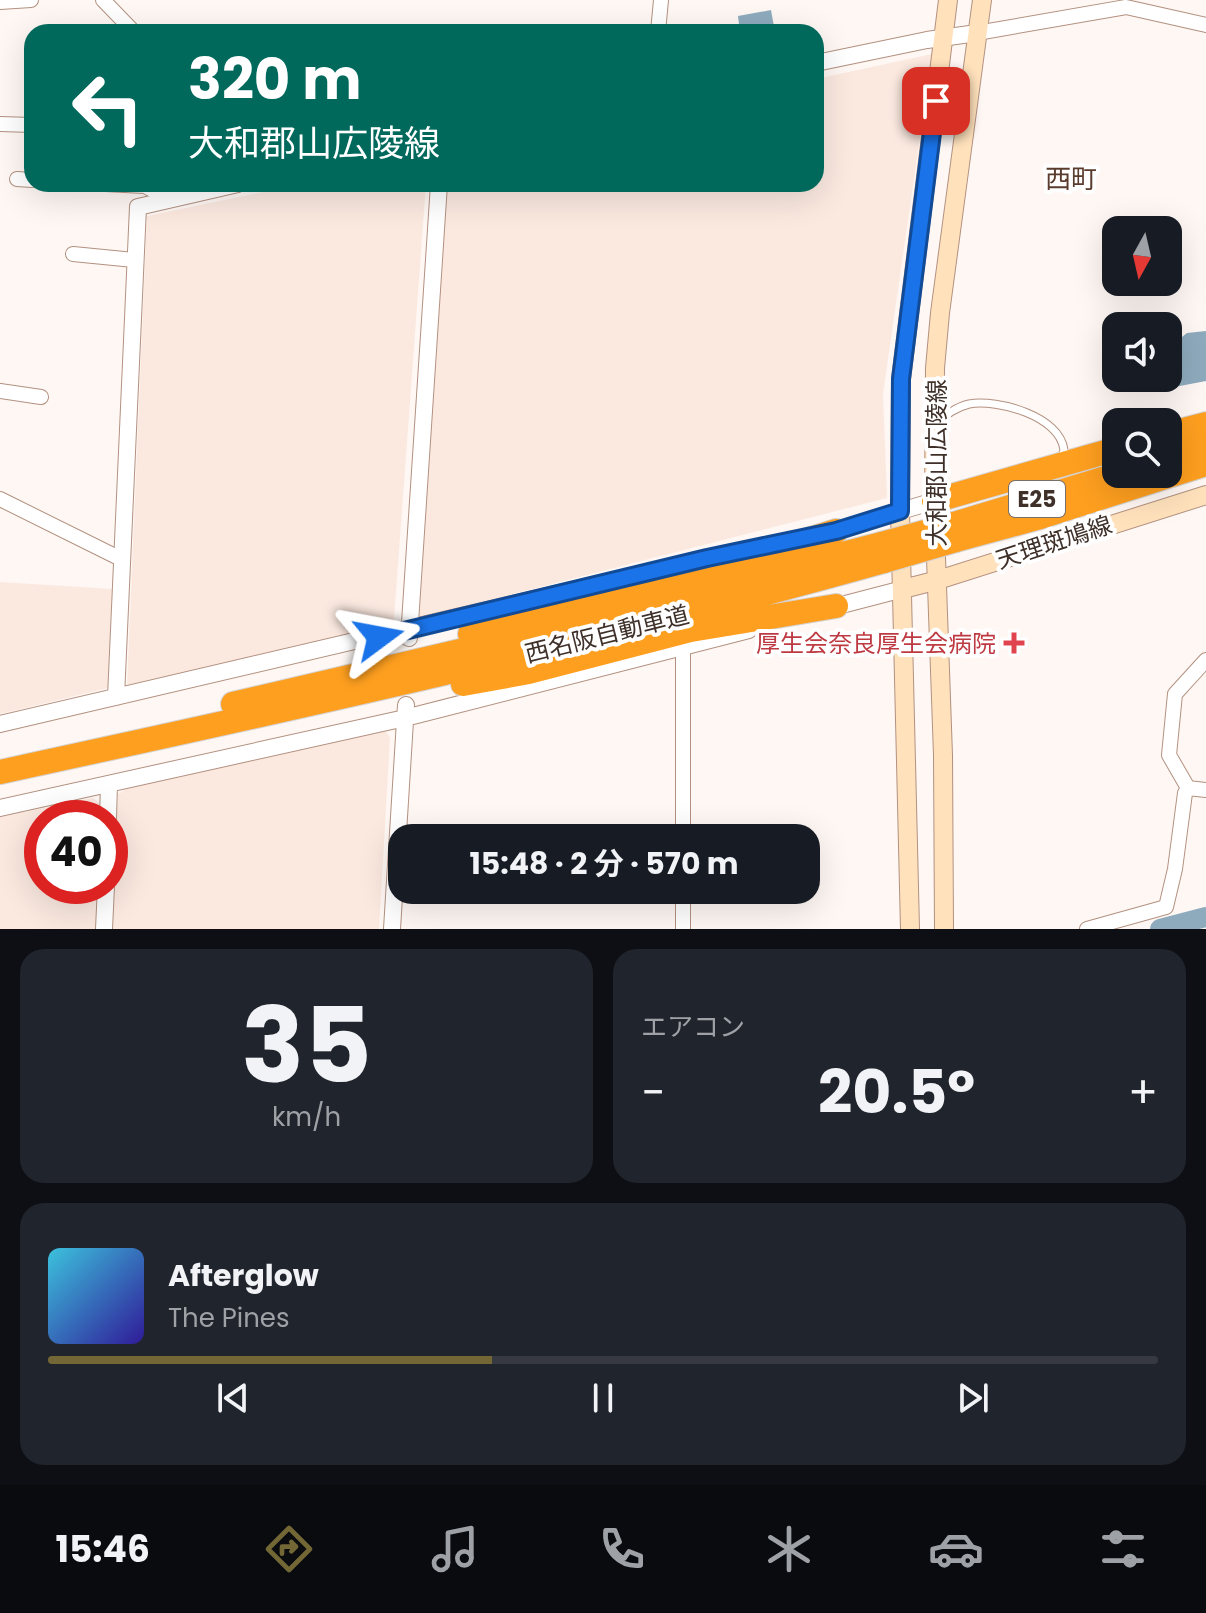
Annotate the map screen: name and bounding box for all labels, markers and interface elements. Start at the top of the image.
text: 320 m [188,40,362,119]
icon: left [56,56,160,160]
pin [902,67,970,135]
icon: arrive [914,79,958,123]
text: 大和郡山広陵線 [188,118,440,169]
district label: 西町 [1045,161,1097,197]
north arrow [1102,216,1182,296]
map controls [1102,216,1182,488]
button: sound [1102,312,1182,392]
street label: 大和郡山広陵線 [920,379,953,547]
button: search [1102,408,1182,488]
road number: E25 [1009,481,1065,517]
street label: 天理斑鳩線 [992,508,1116,576]
position arrow [337,595,421,679]
street label: 西名阪自動車道 [522,598,692,670]
place label: 厚生会奈良厚生会病院 [756,627,996,660]
marker: 厚生会奈良厚生会病院 [1003,632,1025,654]
speed limit sign: 40 [24,800,128,904]
text: 15:48 · 2 分 · 570 m [469,842,739,885]
text: 35 [241,973,372,1118]
text: エアコン [641,1009,745,1045]
text: 20.5° [818,1050,975,1134]
text: − [641,1062,665,1123]
text: + [1128,1062,1158,1123]
text: km/h [272,1099,341,1135]
text: Afterglow [168,1254,319,1297]
text: The Pines [168,1300,290,1336]
icon: previous [211,1376,255,1420]
icon: pause [581,1376,625,1420]
icon: next [951,1376,995,1420]
icon: directions [261,1521,317,1577]
icon: music [427,1521,483,1577]
icon: phone [594,1521,650,1577]
icon: climate [761,1521,817,1577]
icon: car [928,1521,984,1577]
icon: filters [1095,1521,1151,1577]
text: 15:46 [55,1524,150,1575]

